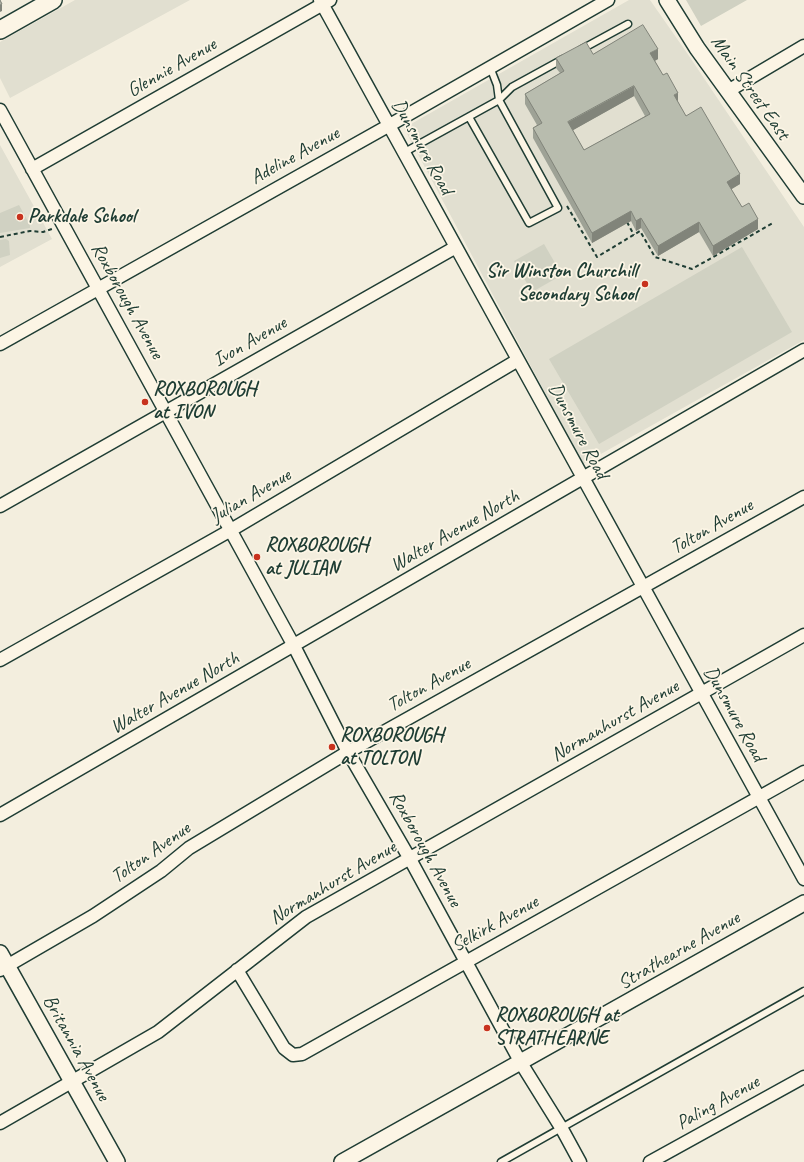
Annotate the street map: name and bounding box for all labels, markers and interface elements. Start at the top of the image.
street label: Main Street East [705,31,795,145]
street label: Glennie Avenue [123,33,221,103]
street label: Dunsmure Road [386,95,458,199]
street label: Adeline Avenue [246,122,344,190]
place label: Parkdale School [28,205,136,229]
marker: Parkdale School [15,212,25,222]
street label: Roxborough Avenue [85,239,169,363]
place label: Sir Winston Churchill Secondary School [486,260,637,307]
marker: Sir Winston Churchill Secondary School [640,279,650,289]
street label: Ivon Avenue [209,311,291,373]
place label: ROXBOROUGH at IVON [153,378,256,425]
street label: Dunsmure Road [543,379,613,483]
marker: ROXBOROUGH at IVON [140,397,150,407]
street label: Julian Avenue [207,463,295,529]
street label: Walter Avenue North [386,485,524,577]
street label: Tolton Avenue [666,494,758,560]
place label: ROXBOROUGH at JULIAN [265,534,368,581]
marker: ROXBOROUGH at JULIAN [252,552,262,562]
street label: Walter Avenue North [106,647,244,739]
street label: Tolton Avenue [383,652,475,718]
street label: Dunsmure Road [698,662,770,766]
street label: Normanhurst Avenue [547,675,683,767]
place label: ROXBOROUGH at TOLTON [340,724,443,771]
marker: ROXBOROUGH at TOLTON [327,742,337,752]
street label: Roxborough Avenue [383,787,467,911]
street label: Tolton Avenue [107,817,195,889]
street label: Normanhurst Avenue [265,836,401,930]
street label: Selkirk Avenue [447,890,543,958]
street label: Strathearne Avenue [614,906,744,996]
street label: Britannia Avenue [37,991,115,1105]
place label: ROXBOROUGH at STRATHEARNE [495,1004,618,1051]
marker: ROXBOROUGH at STRATHEARNE [482,1023,492,1033]
street label: Paling Avenue [672,1070,764,1136]

